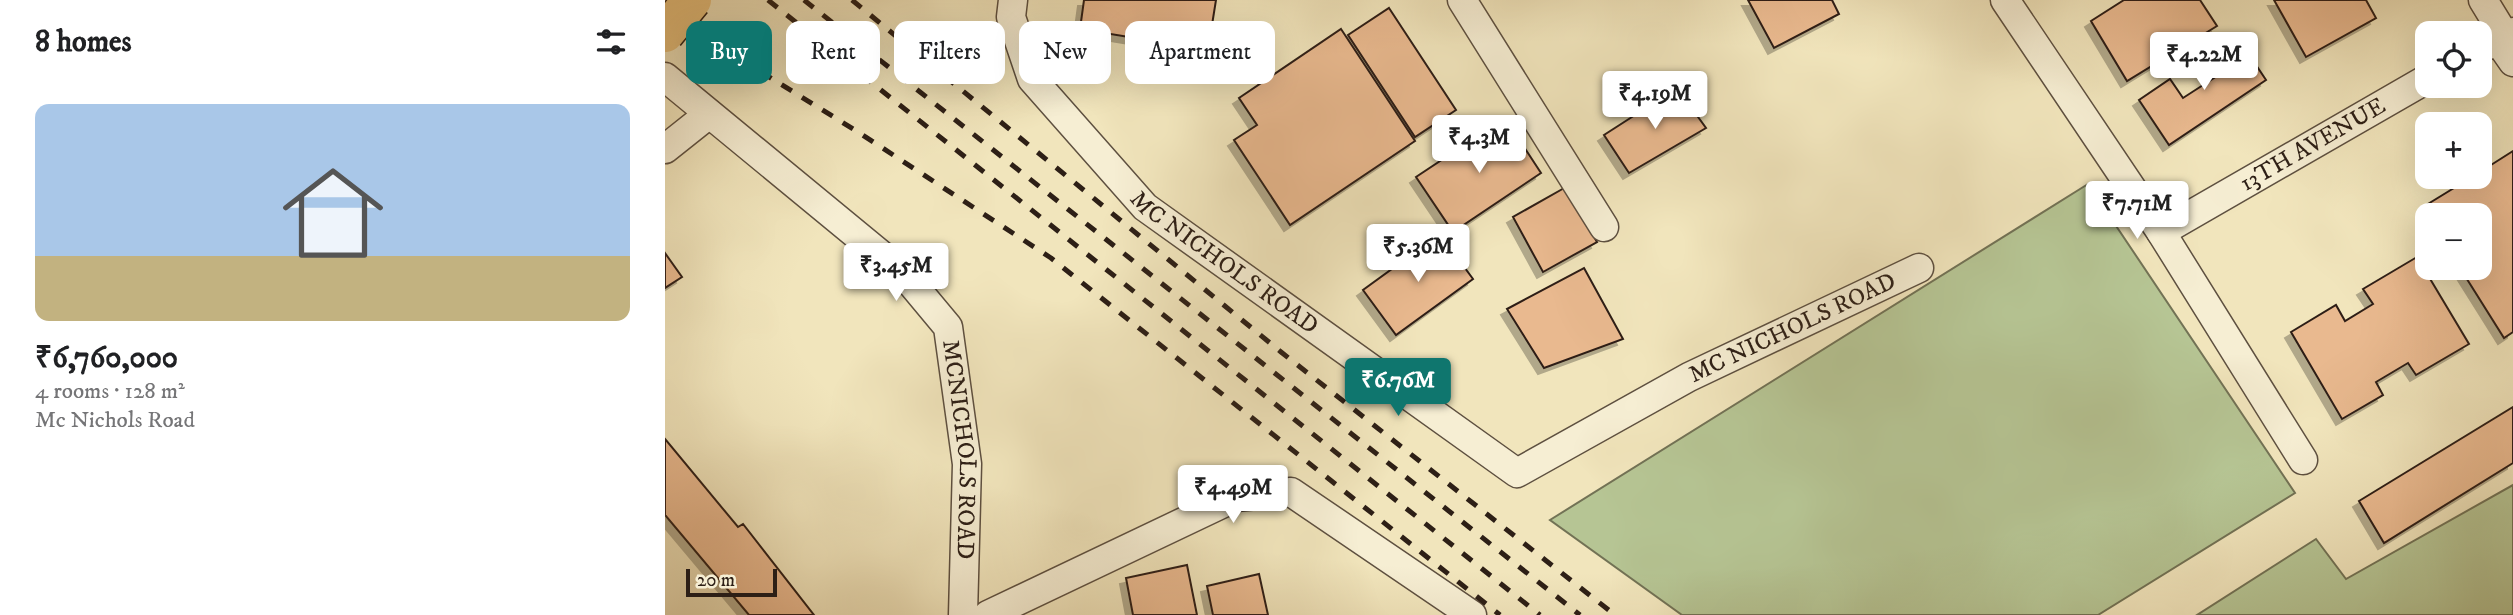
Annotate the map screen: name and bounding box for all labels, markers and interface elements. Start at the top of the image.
chip: Buy [686,21,772,84]
chip: Rent [786,21,880,84]
chip: Filters [894,21,1005,84]
chip: New [1019,21,1111,84]
chip: Apartment [1125,21,1275,84]
map controls [2415,21,2492,280]
button: locate [2415,21,2492,98]
icon: filters [592,23,630,61]
text: 8 homes [35,24,132,61]
pin: ₹4.22M [2147,32,2261,92]
text: ₹4.22M [2166,40,2242,69]
pin: ₹4.19M [1598,72,1712,131]
text: ₹4.19M [1618,79,1692,108]
street label: 13TH AVENUE [2234,91,2391,198]
button: + [2415,112,2492,189]
pin: ₹4.3M [1430,116,1528,175]
text: ₹4.3M [1448,123,1510,152]
icon: home [270,150,396,276]
pin: ₹7.71M [2080,182,2194,241]
street label: MC NICHOLS ROAD [1123,185,1324,341]
text: ₹7.71M [2102,189,2172,218]
button: − [2415,203,2492,280]
pin: ₹5.36M [1361,224,1475,284]
text: ₹5.36M [1383,232,1453,261]
pin: ₹3.45M [839,244,953,303]
text: ₹3.45M [860,251,932,280]
street label: MC NICHOLS ROAD [1684,266,1901,390]
street label: MCNICHOLS ROAD [935,338,982,560]
text: ₹6,760,000 [35,340,178,377]
pin: ₹6.76M [1341,358,1455,418]
text: ₹6.76M [1361,366,1435,395]
text: 4 rooms · 128 m² [35,377,185,406]
text: Mc Nichols Road [35,406,195,435]
pin: ₹4.49M [1176,466,1290,525]
text: ₹4.49M [1194,473,1272,502]
scale bar [686,566,777,598]
text: 20 m [697,569,735,592]

